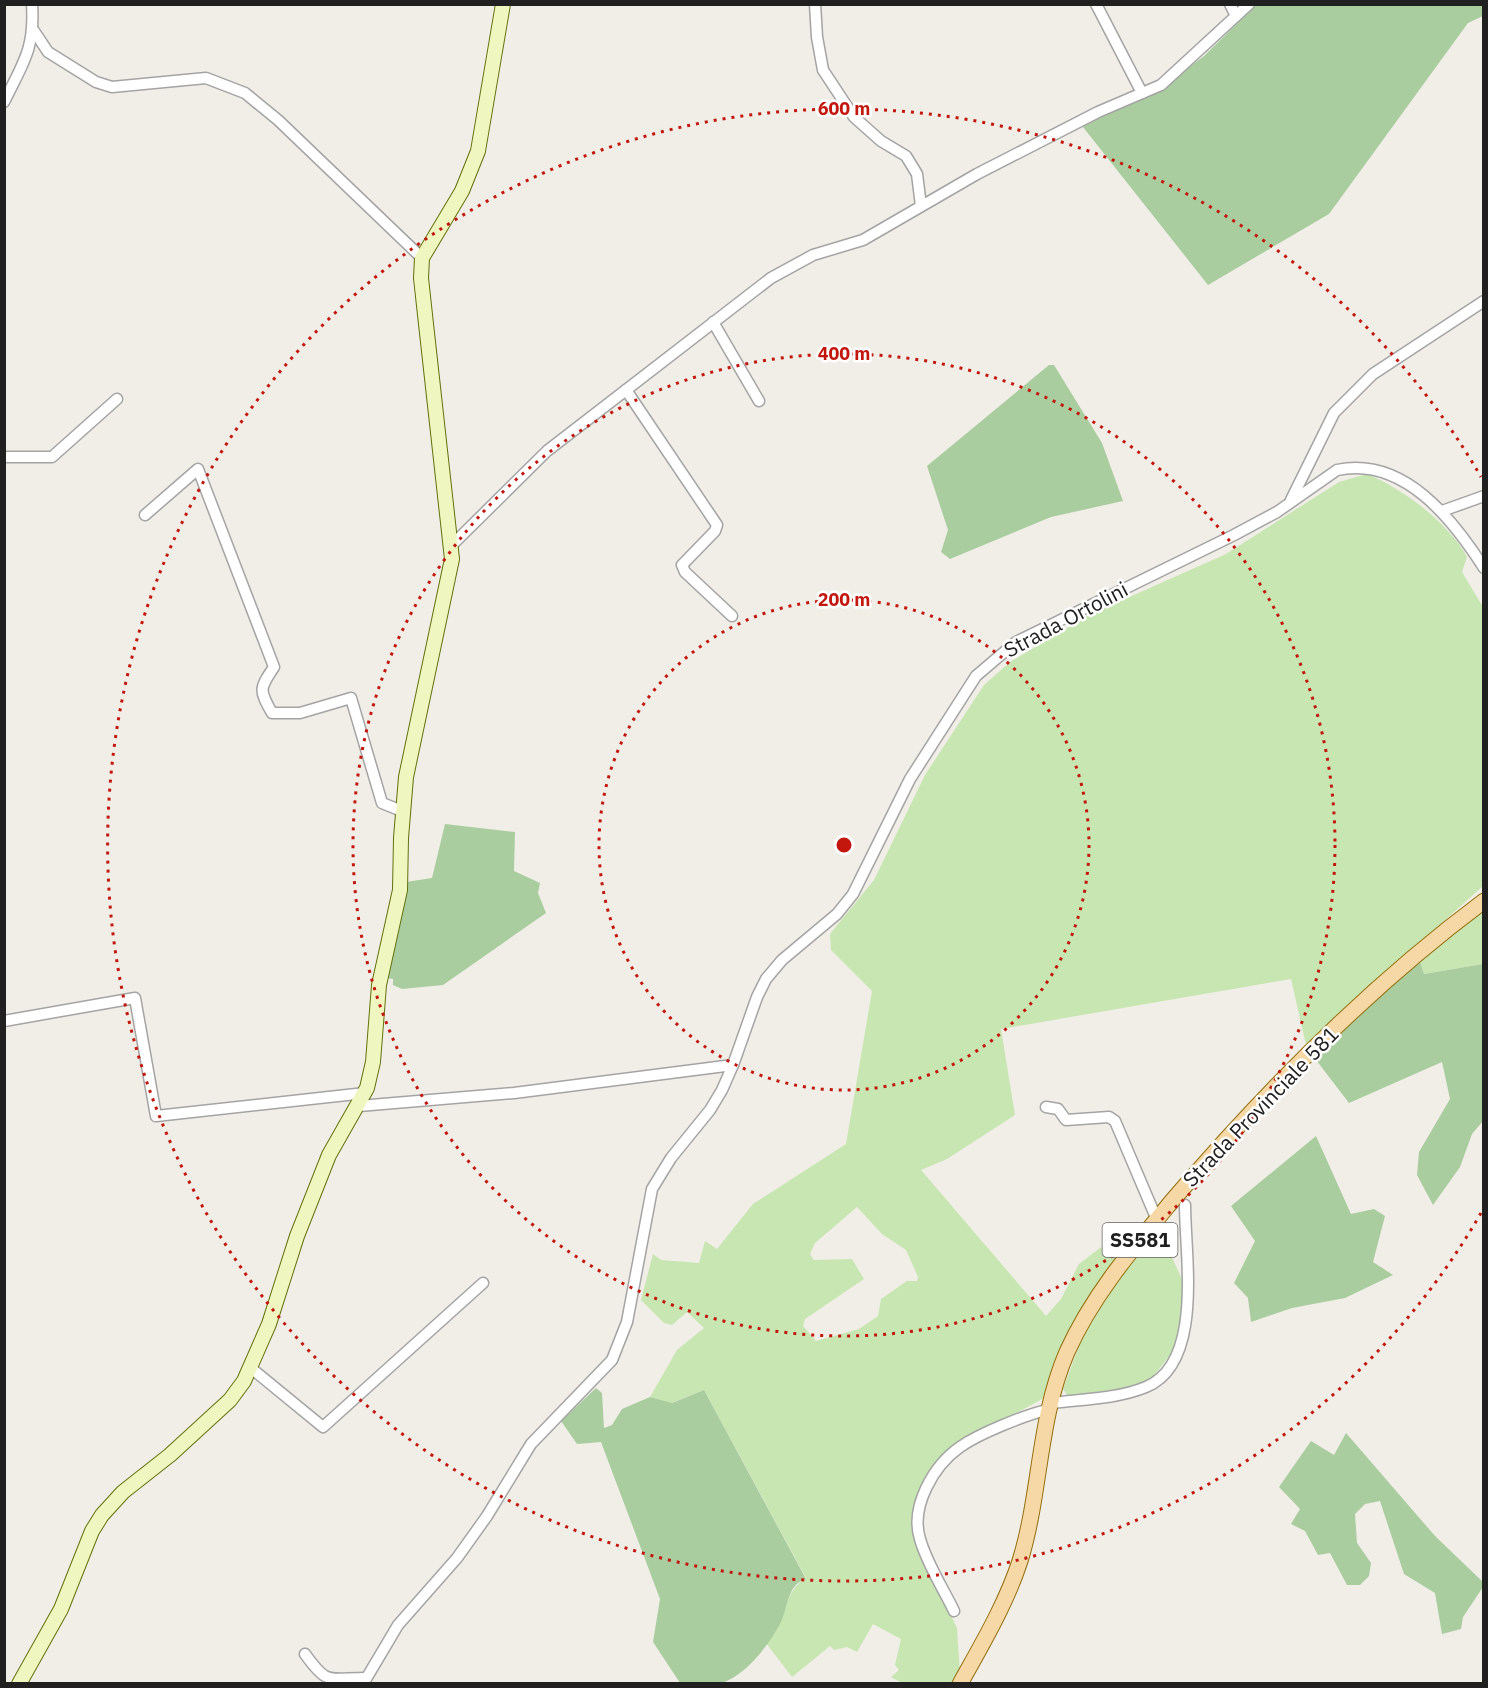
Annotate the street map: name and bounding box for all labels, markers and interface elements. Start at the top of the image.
text: 600 m [818,97,870,120]
text: 400 m [818,342,870,365]
street label: Strada Ortolini [999,575,1132,664]
text: 200 m [818,588,870,611]
centre of rings [834,835,854,855]
street label: Strada Provinciale 581 [1176,1020,1344,1193]
road number: SS581 [1102,1223,1178,1257]

